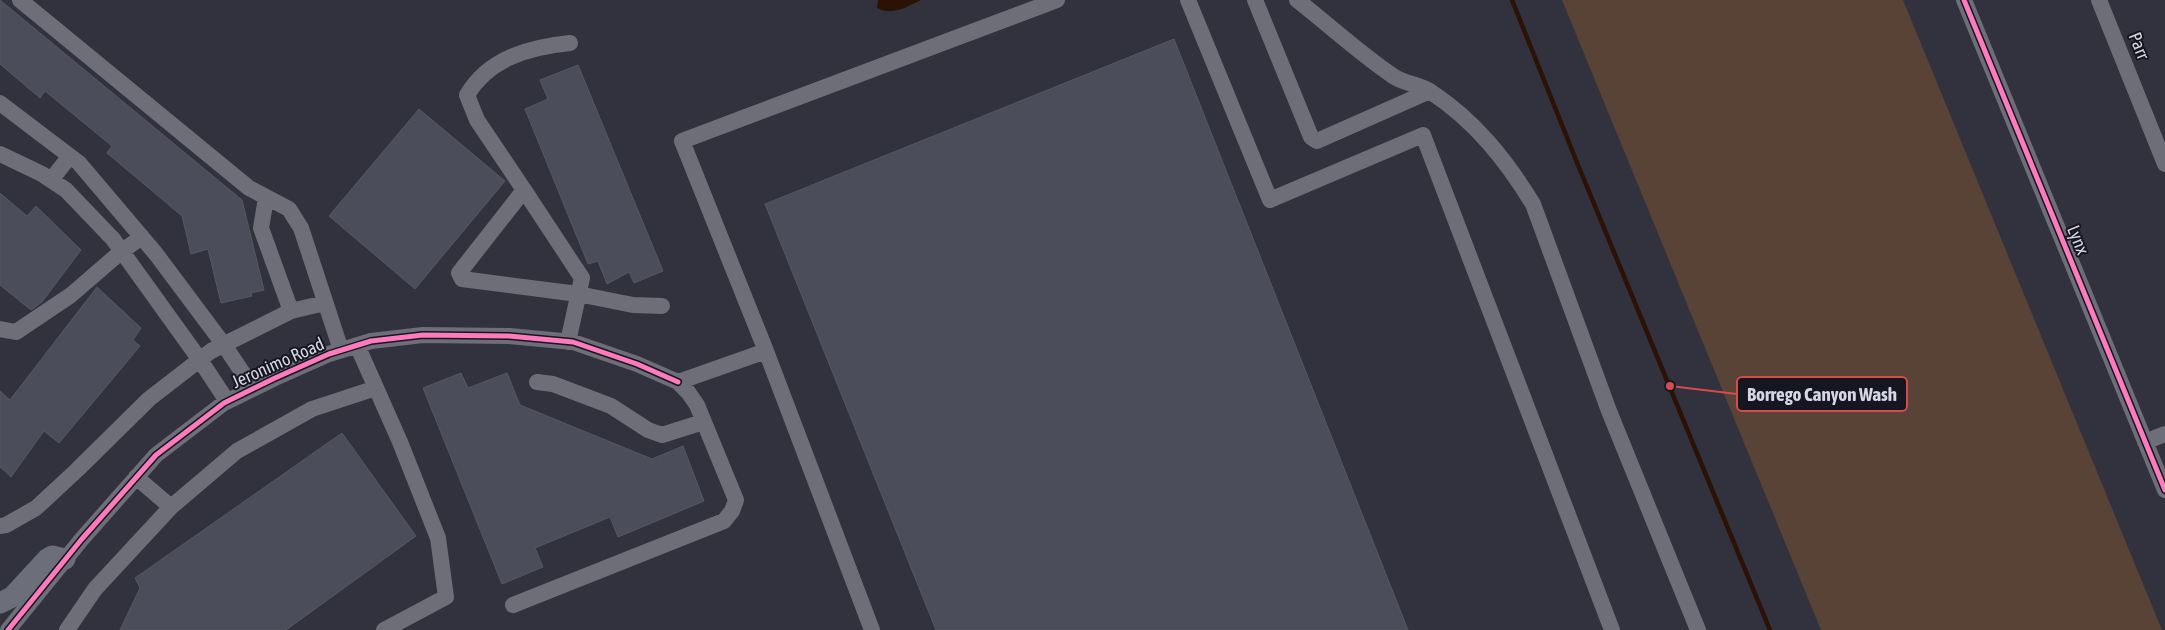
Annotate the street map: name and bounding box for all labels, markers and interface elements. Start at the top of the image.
street label: Parr [2125,29,2155,63]
street label: Lynx [2063,222,2094,258]
street label: Jeronimo Road [228,333,327,392]
callout: Borrego Canyon Wash [1737,377,1907,411]
text: Borrego Canyon Wash [1747,383,1897,405]

